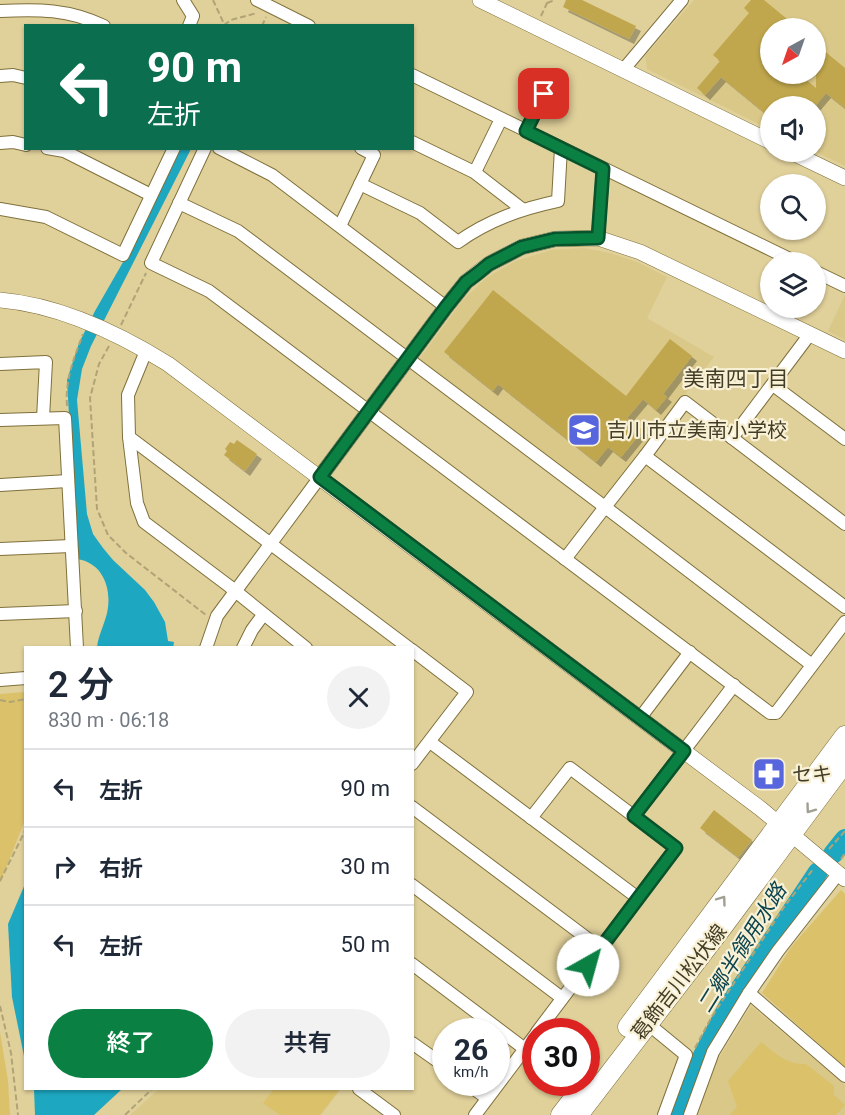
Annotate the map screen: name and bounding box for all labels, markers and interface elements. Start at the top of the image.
north arrow [760,18,826,84]
map controls [760,18,826,318]
text: 90 m [147,43,242,92]
icon: left [48,48,126,126]
pin [518,68,569,119]
icon: arrive [527,77,560,110]
button: sound [760,96,826,162]
text: 左折 [147,99,201,131]
button: search [760,174,826,240]
button: layers [760,252,826,318]
district label: 美南四丁目 [684,367,789,391]
school or university icon: 吉川市立美南小学校 [566,412,602,448]
place label: 吉川市立美南小学校 [607,418,787,442]
text: 2 分 [48,664,114,706]
button: close [327,666,390,729]
text: 830 m · 06:18 [48,708,169,732]
pharmacy icon: セキ [751,756,787,792]
place label: セキ [792,762,832,786]
icon: left [48,772,81,805]
text: 90 m [341,776,390,801]
text: 左折 [99,778,143,803]
one-way arrow [806,802,817,813]
icon: right [48,850,81,883]
text: 30 m [341,854,390,879]
text: 右折 [99,856,143,881]
water label: 二郷半領用水路 [693,878,792,1017]
one-way arrow [715,896,726,907]
street label: 葛飾吉川松伏線 [626,919,732,1045]
icon: left [48,928,81,961]
text: 50 m [341,932,390,957]
position arrow [556,933,620,997]
text: 左折 [99,934,143,959]
button: 終了 [48,1009,213,1078]
button: 共有 [225,1009,390,1078]
speed limit sign: 30 [522,1018,600,1096]
text: 26 [454,1032,488,1067]
text: km/h [453,1063,489,1081]

